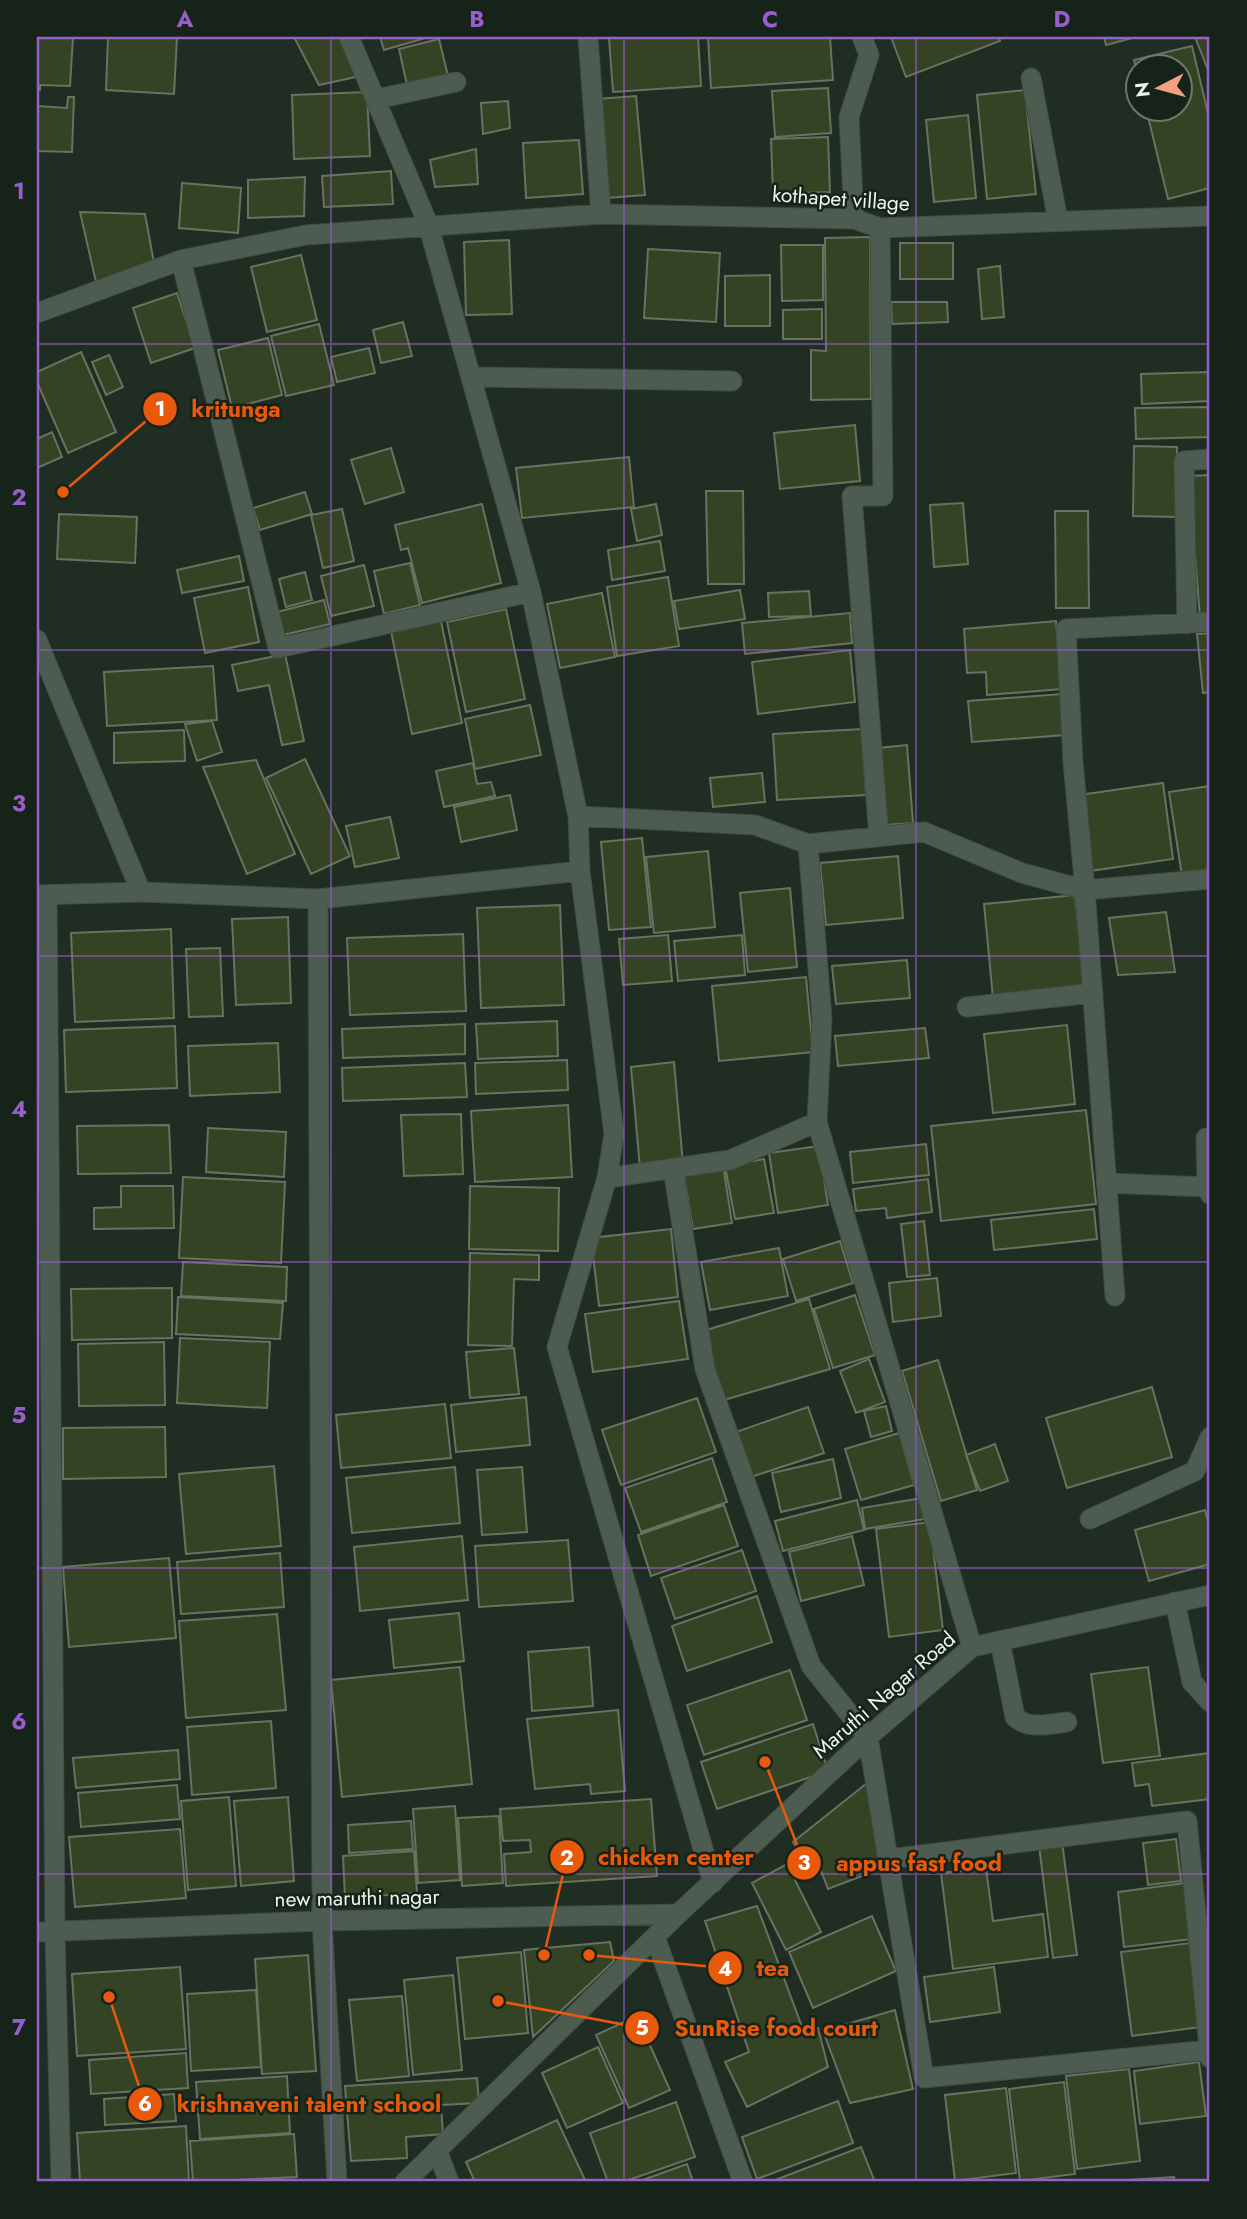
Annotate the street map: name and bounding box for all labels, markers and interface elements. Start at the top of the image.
text: A [176,2,194,36]
text: B [469,2,485,36]
text: C [762,2,778,36]
text: D [1054,2,1071,36]
north arrow [1124,52,1194,122]
text: N [1128,81,1157,99]
text: 1 [13,174,25,208]
street label: kothapet village [771,179,911,219]
callout: kritunga [142,387,295,431]
text: kritunga [191,392,281,426]
text: 1 [155,394,165,424]
text: 2 [11,480,27,514]
text: 3 [12,786,26,820]
text: 4 [11,1092,27,1126]
text: 5 [12,1398,26,1432]
street label: Maruthi Nagar Road [806,1624,962,1766]
text: 6 [11,1704,27,1738]
callout: chicken center [549,1835,768,1879]
text: chicken center [598,1840,755,1874]
callout: appus fast food [787,1841,1016,1885]
text: 2 [560,1843,574,1873]
text: appus fast food [836,1846,1002,1880]
text: 3 [797,1848,811,1878]
street label: new maruthi nagar [274,1882,441,1914]
callout: tea [707,1946,803,1990]
text: tea [757,1951,789,1985]
text: 4 [718,1954,732,1984]
callout: SunRise food court [625,2006,892,2050]
text: 7 [12,2010,26,2044]
text: SunRise food court [674,2011,879,2045]
text: 5 [635,2013,649,2043]
callout: krishnaveni talent school [128,2082,455,2126]
text: krishnaveni talent school [177,2087,441,2121]
text: 6 [138,2089,152,2119]

